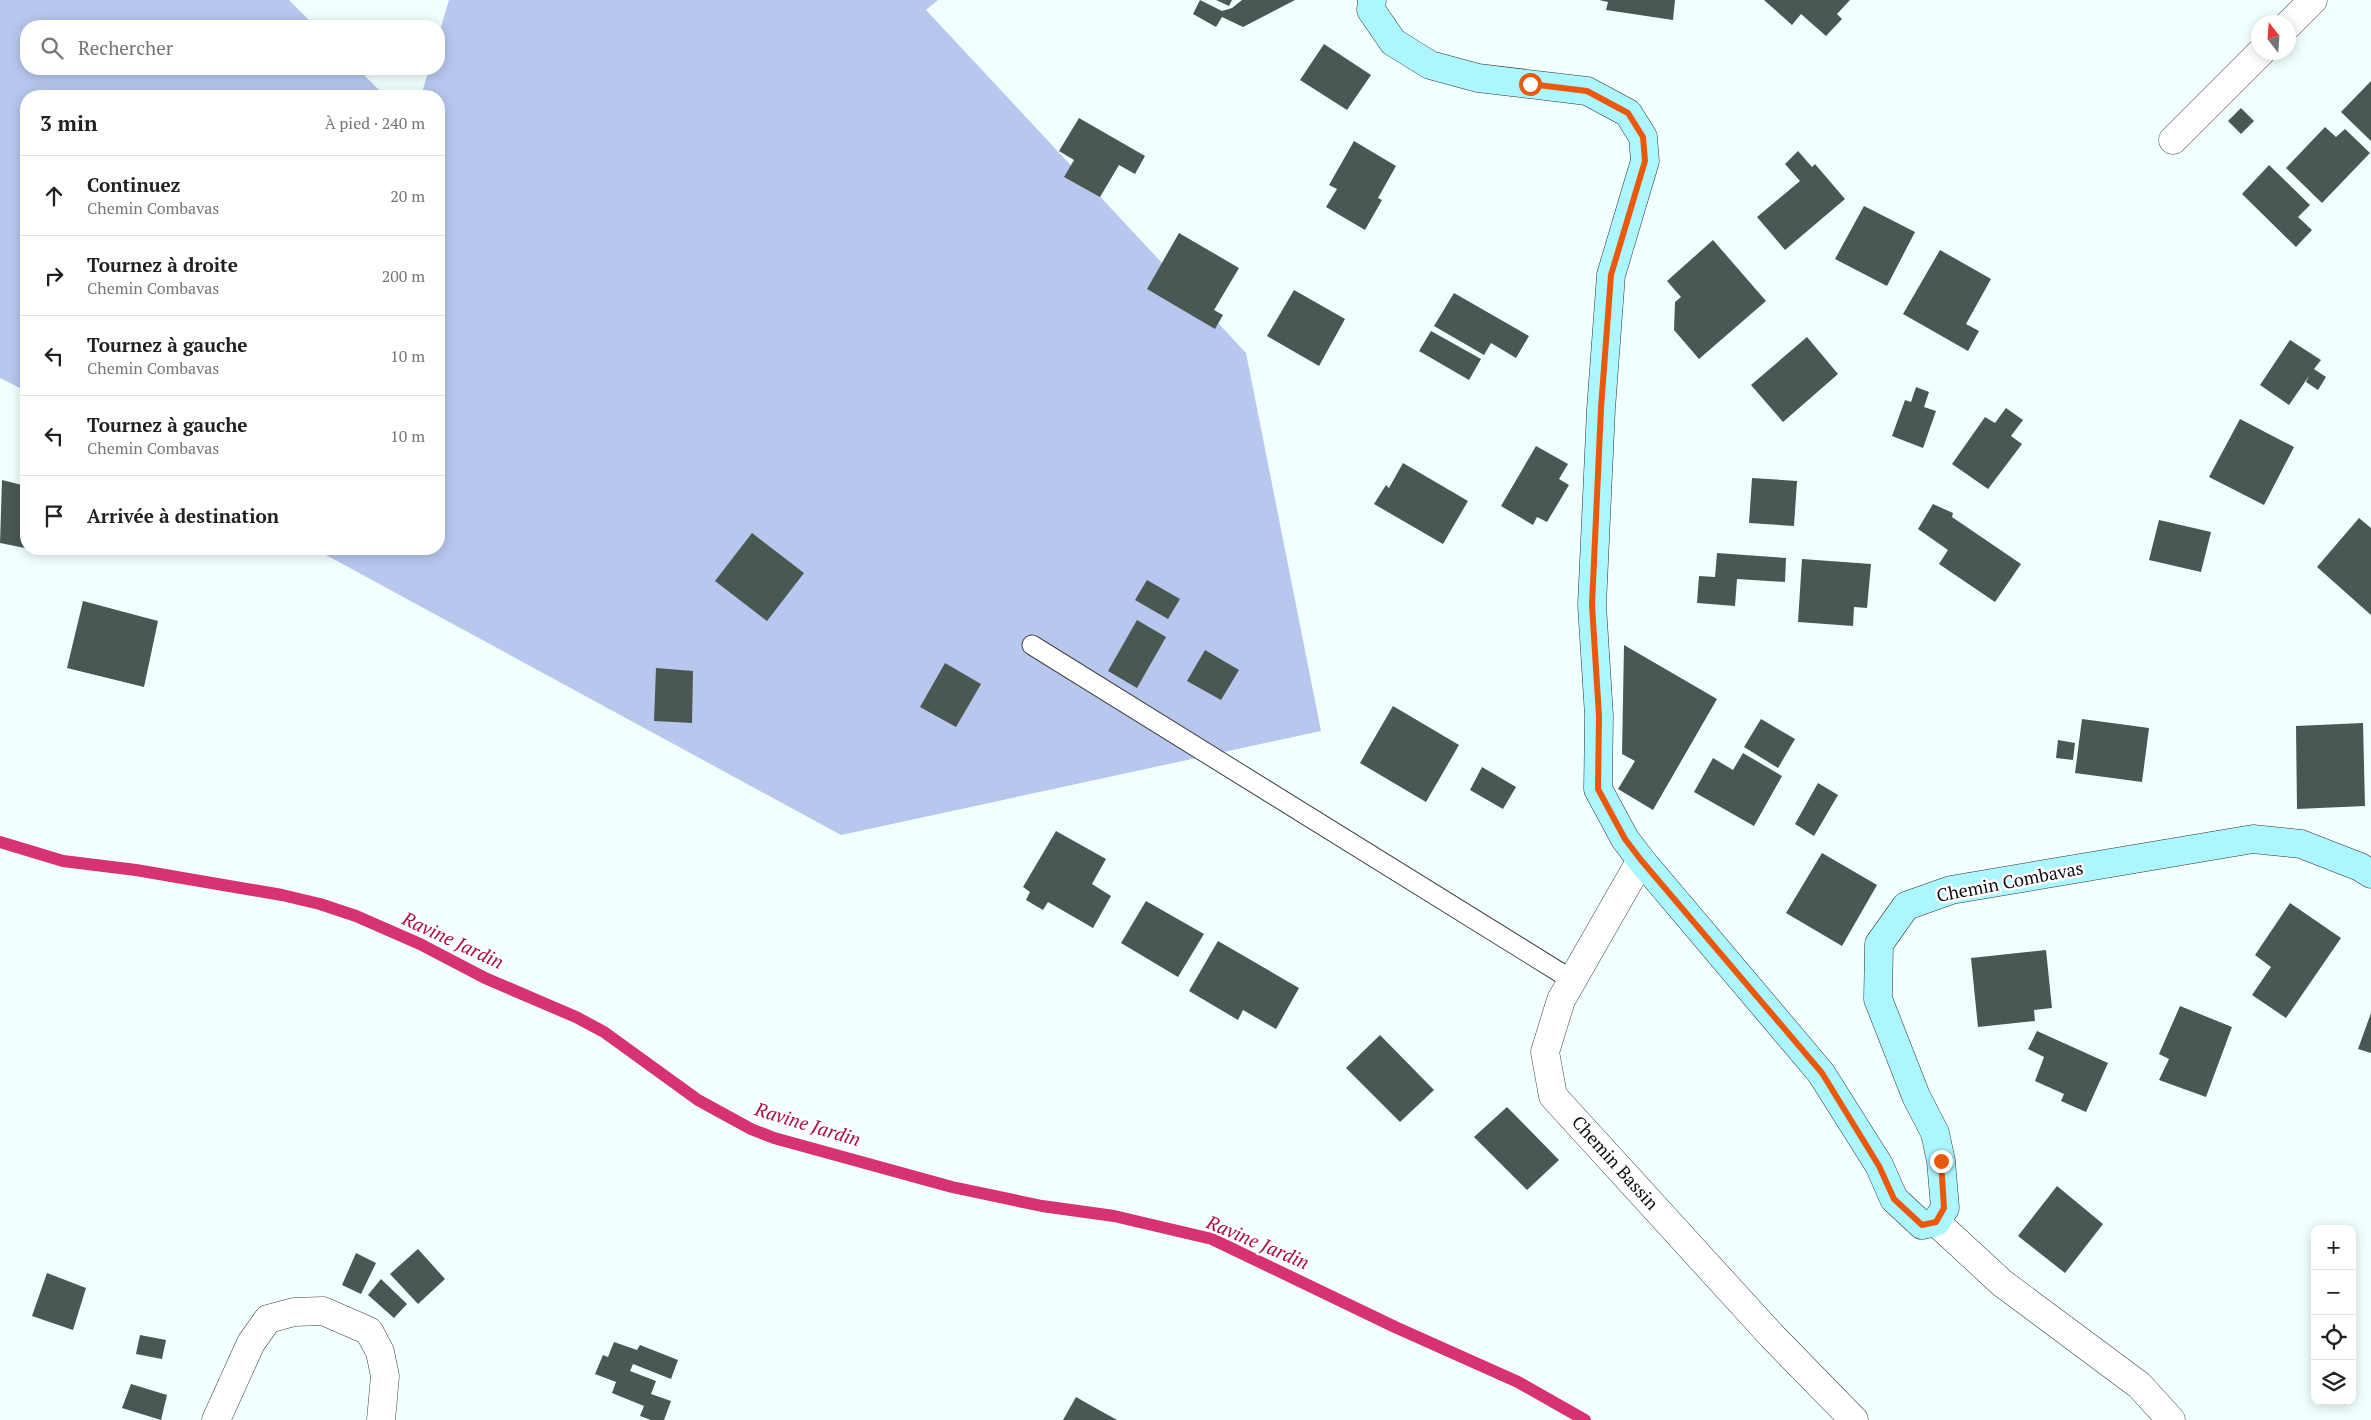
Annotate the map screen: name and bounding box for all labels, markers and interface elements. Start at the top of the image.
north arrow [2251,15,2296,60]
search box [20,20,445,75]
icon: search [38,34,66,62]
text: Rechercher [78,35,173,60]
route start [1519,73,1542,96]
text: 3 min [40,109,97,137]
text: À pied · 240 m [325,112,425,134]
text: Continuez [87,172,180,197]
icon: ahead [40,182,68,210]
text: 20 m [390,185,425,207]
text: Chemin Combavas [87,197,219,219]
text: Tournez à droite [87,252,238,277]
icon: right [40,262,68,290]
text: 200 m [382,265,425,287]
text: Chemin Combavas [87,277,219,299]
text: Tournez à gauche [87,332,248,357]
icon: left [40,342,68,370]
text: 10 m [390,345,425,367]
text: Chemin Combavas [87,357,219,379]
text: Tournez à gauche [87,412,248,437]
icon: left [40,422,68,450]
text: 10 m [390,425,425,447]
text: Chemin Combavas [87,437,219,459]
icon: arrive [40,502,68,530]
text: Arrivée à destination [87,503,279,528]
street label: Chemin Combavas [1934,855,2085,907]
water label: Ravine Jardin [398,905,508,974]
water label: Ravine Jardin [751,1095,864,1151]
street label: Chemin Bassin [1567,1110,1665,1215]
route end [1930,1150,1953,1173]
water label: Ravine Jardin [1202,1208,1313,1274]
map controls [2311,1225,2356,1405]
button: + [2311,1225,2356,1270]
button: − [2311,1270,2356,1315]
button: locate [2311,1315,2356,1360]
button: layers [2311,1360,2356,1405]

